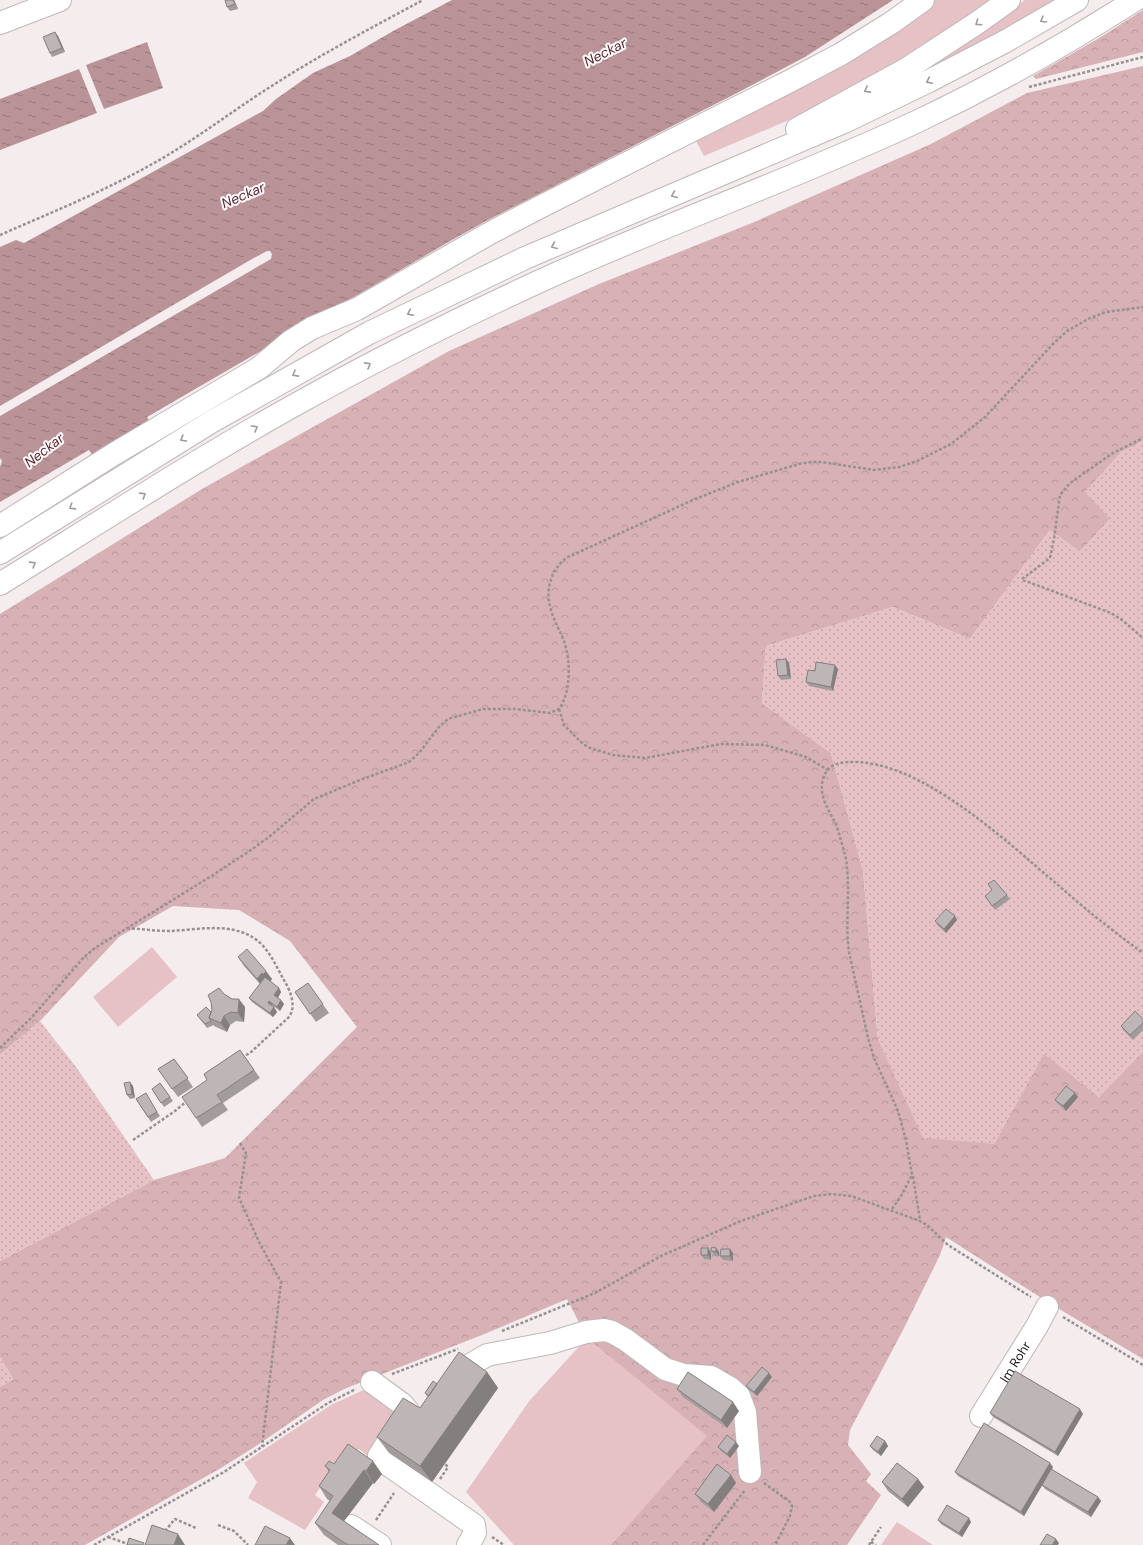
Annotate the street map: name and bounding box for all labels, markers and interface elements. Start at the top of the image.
one-way arrow [1040,15,1047,22]
one-way arrow [975,18,982,25]
water label: Neckar [581,33,630,70]
one-way arrow [925,76,933,84]
one-way arrow [864,86,871,93]
water label: Neckar [219,178,268,212]
one-way arrow [670,190,677,198]
one-way arrow [551,241,558,249]
one-way arrow [407,308,414,316]
one-way arrow [364,362,372,369]
one-way arrow [292,369,299,377]
one-way arrow [251,426,258,433]
water label: Neckar [21,428,68,471]
one-way arrow [180,435,187,442]
one-way arrow [139,492,146,499]
one-way arrow [69,503,76,510]
one-way arrow [29,561,36,568]
street label: Im Rohr [996,1338,1035,1386]

